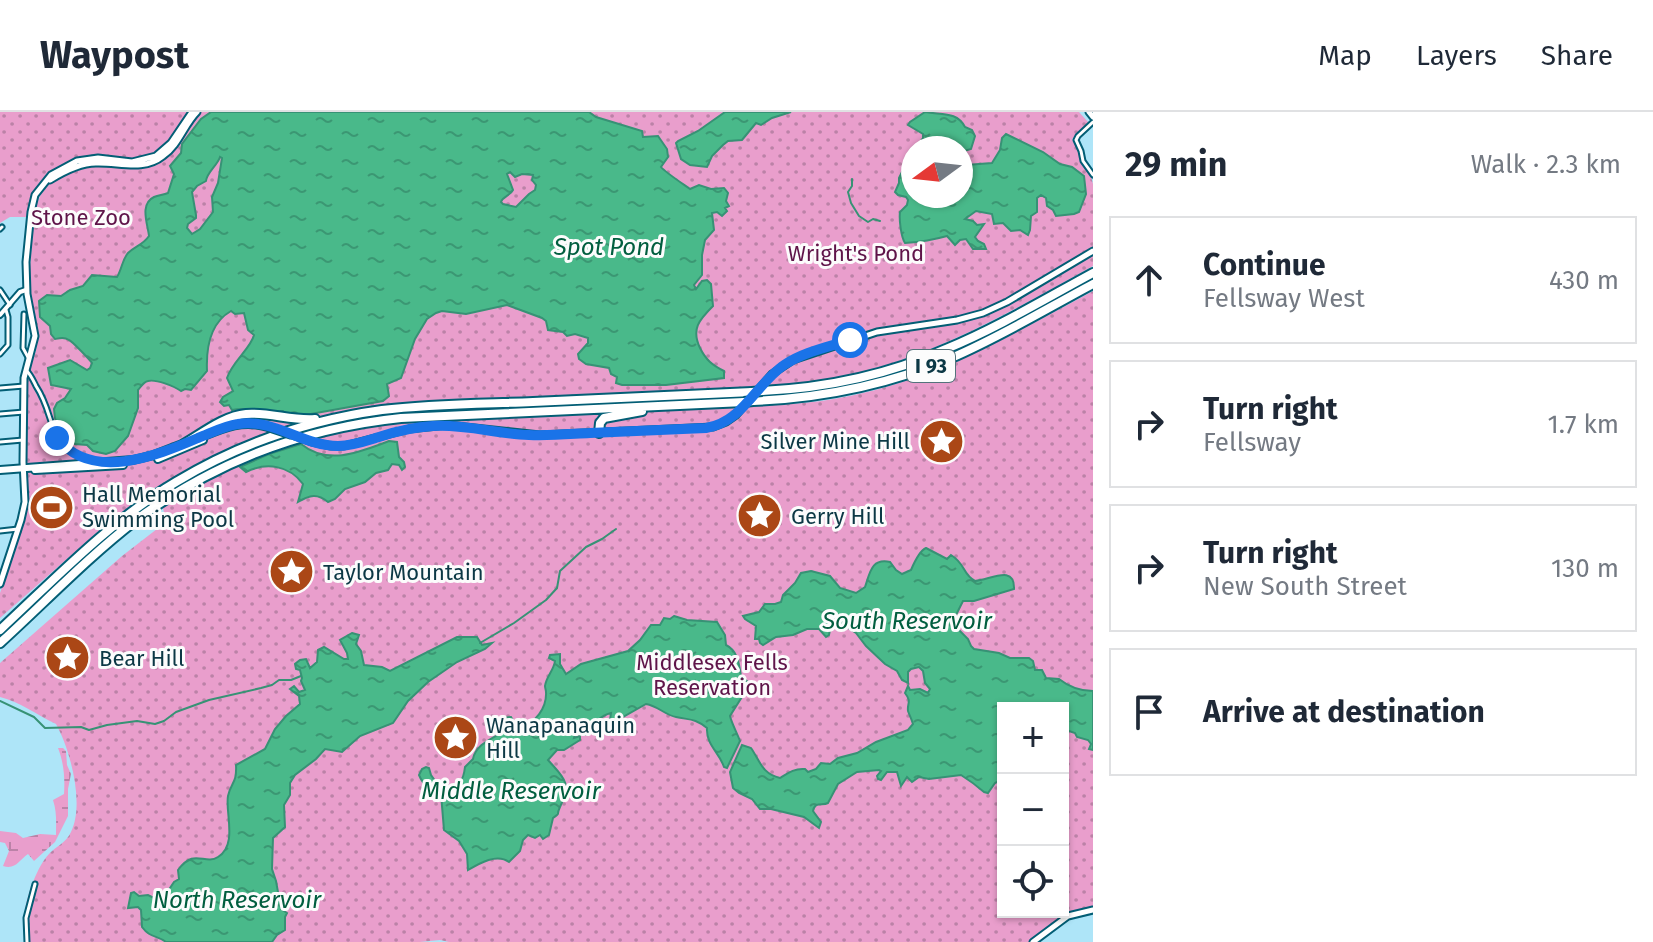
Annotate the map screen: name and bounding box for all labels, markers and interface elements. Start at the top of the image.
text: Waypost [40,32,189,78]
text: Map [1318,39,1372,72]
text: Layers [1416,39,1497,72]
text: Share [1541,39,1613,72]
north arrow [901,136,973,208]
text: 29 min [1125,144,1227,185]
text: Walk · 2.3 km [1471,149,1621,180]
park label: Stone Zoo [31,204,131,231]
water label: Spot Pond [553,233,664,261]
park label: Wright's Pond [788,240,924,267]
text: Continue [1203,247,1326,283]
icon: ahead [1127,258,1171,302]
text: 430 m [1549,265,1619,296]
text: Fellsway West [1203,283,1365,314]
route start [832,322,868,358]
road number: I 93 [907,350,955,382]
text: Turn right [1203,391,1338,427]
icon: right [1127,402,1171,446]
text: 1.7 km [1547,409,1619,440]
place icon: Silver Mine Hill [917,417,965,465]
route end [39,420,75,456]
text: Fellsway [1203,427,1301,458]
place label: Silver Mine Hill [760,428,910,455]
place label: Hall Memorial Swimming Pool [82,481,234,533]
sports icon: Hall Memorial Swimming Pool [27,483,75,531]
place icon: Gerry Hill [736,492,784,540]
place label: Gerry Hill [791,503,885,530]
text: Turn right [1203,535,1338,571]
icon: right [1127,546,1171,590]
place icon: Taylor Mountain [268,548,316,596]
text: 130 m [1551,553,1619,584]
place label: Taylor Mountain [323,559,484,586]
text: New South Street [1203,571,1407,602]
water label: South Reservoir [821,607,993,635]
place icon: Bear Hill [44,634,92,682]
place label: Bear Hill [99,645,185,672]
park label: Middlesex Fells Reservation [636,649,788,701]
icon: arrive [1127,690,1171,734]
text: Arrive at destination [1203,694,1485,730]
map controls [997,702,1069,918]
button: + [997,702,1069,774]
place label: Wanapanaquin Hill [486,712,635,764]
place icon: Wanapanaquin Hill [431,714,479,762]
button: − [997,774,1069,846]
water label: Middle Reservoir [421,777,601,805]
button: locate [997,846,1069,918]
water label: North Reservoir [153,886,322,914]

